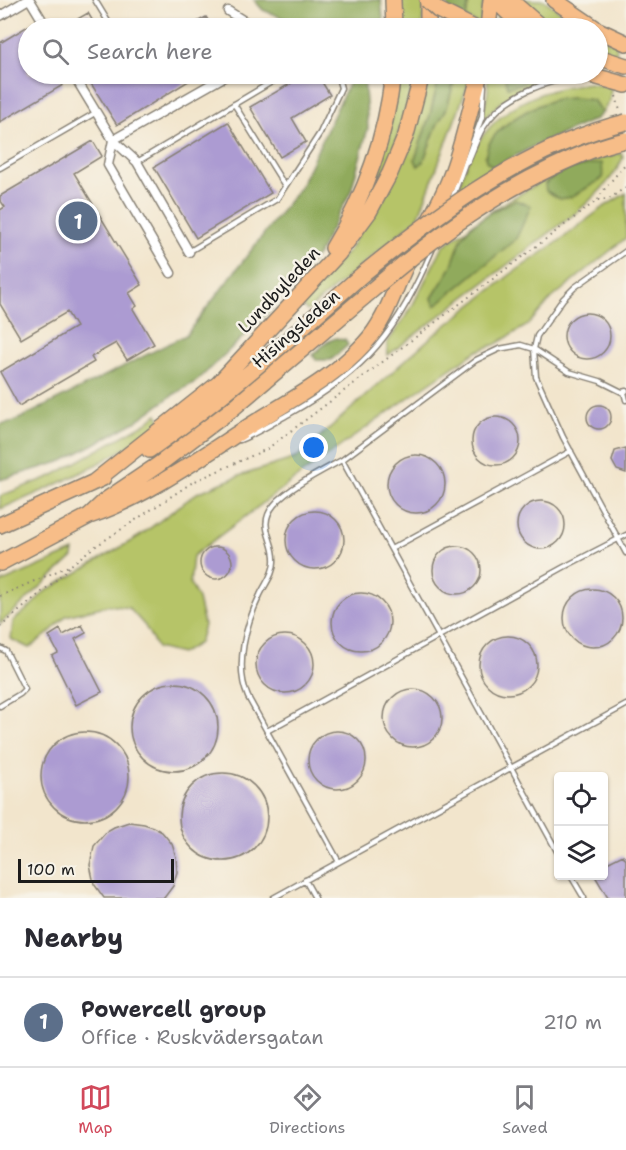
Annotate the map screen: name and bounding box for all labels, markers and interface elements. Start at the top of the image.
search box [18,18,608,84]
icon: search [39,35,72,68]
text: Search here [87,37,213,66]
pin: 1 [58,198,98,244]
street label: Lundbyleden [233,241,325,339]
street label: Hisingsleden [247,284,345,374]
your location [299,433,328,462]
map controls [554,772,608,880]
button: locate [554,772,608,826]
button: layers [554,826,608,880]
scale bar [18,856,174,884]
text: 100 m [27,859,75,880]
text: Nearby [24,920,123,955]
text: Powercell group [81,995,266,1024]
text: 1 [39,1009,48,1035]
text: 210 m [543,1009,602,1035]
text: Office · Ruskvädersgatan [81,1024,324,1050]
tab: Map [78,1081,113,1138]
tab: Directions [269,1081,346,1138]
tab: Saved [502,1081,548,1138]

